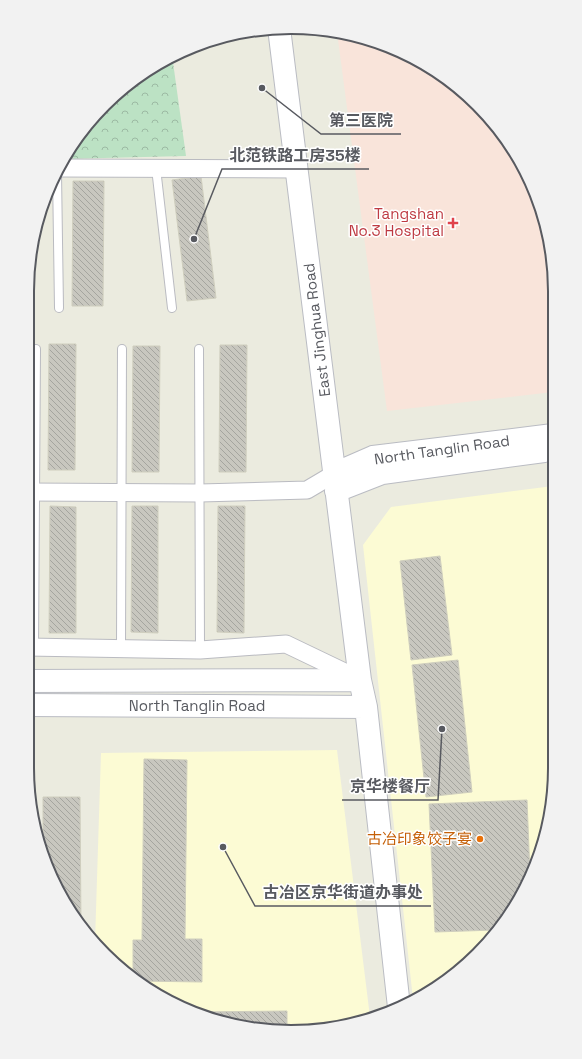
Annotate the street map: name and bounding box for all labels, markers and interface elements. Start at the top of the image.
callout: 第三医院 [321,106,401,134]
text: 第三医院 [329,110,393,131]
callout: 北范铁路工房35楼 [222,141,369,169]
text: 北范铁路工房35楼 [229,145,361,166]
place label: Tangshan No.3 Hospital [349,204,444,240]
marker: Tangshan No.3 Hospital [447,217,459,229]
street label: East Jinghua Road [299,262,334,398]
street label: North Tanglin Road [373,431,511,468]
street label: North Tanglin Road [129,696,265,715]
callout: 京华楼餐厅 [342,772,438,800]
text: 京华楼餐厅 [350,776,430,797]
place label: 古冶印象饺子宴 [367,829,472,848]
marker: 古冶印象饺子宴 [475,834,485,844]
callout: 古冶区京华街道办事处 [255,878,431,906]
text: 古冶区京华街道办事处 [263,882,423,903]

